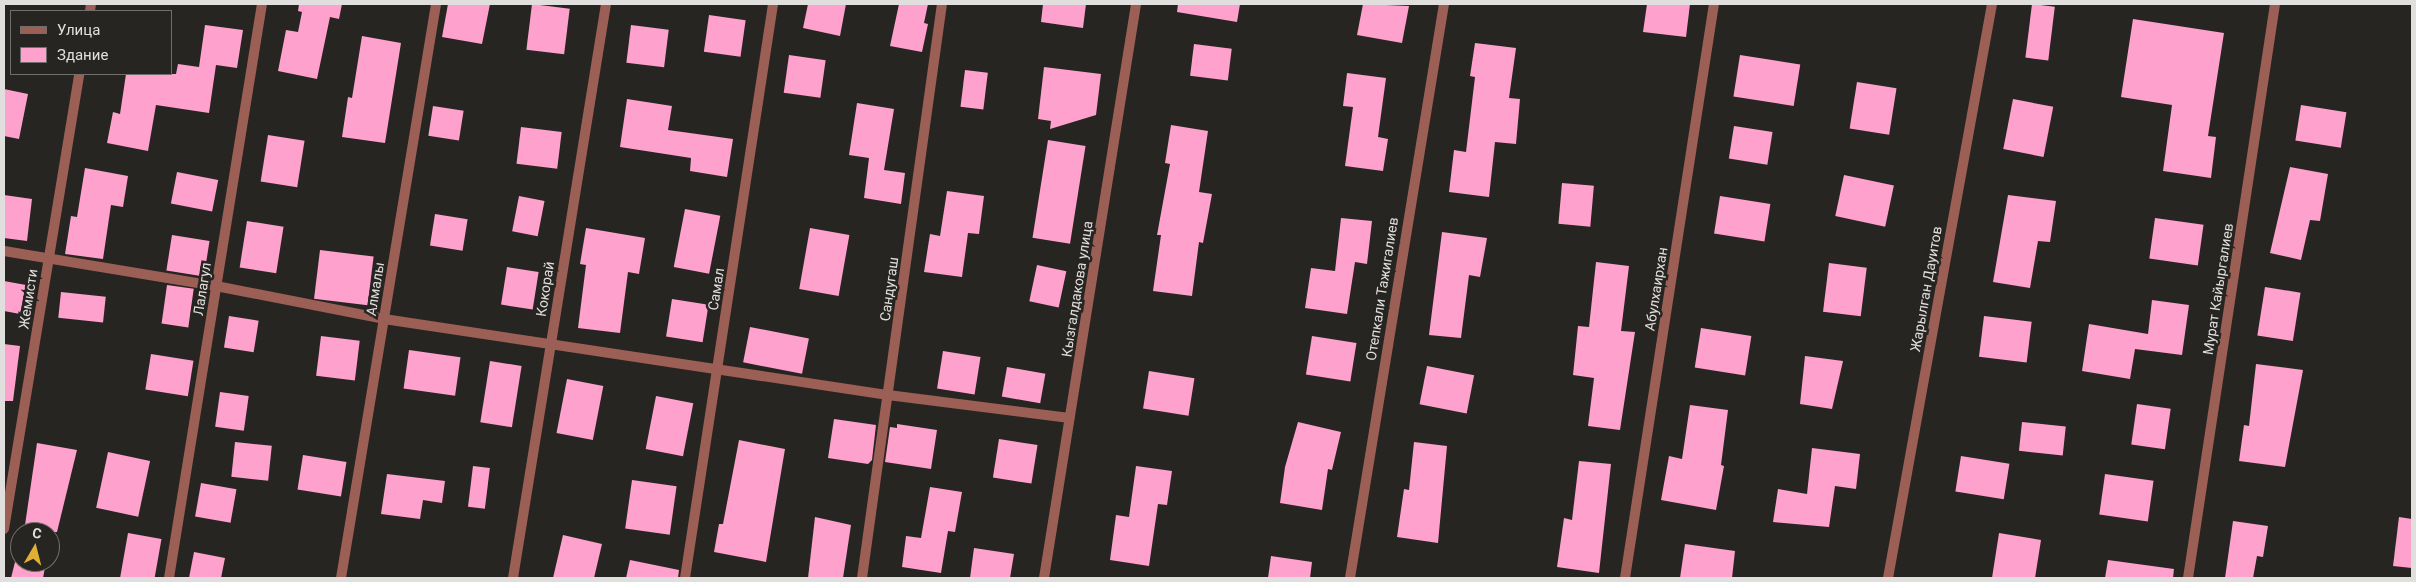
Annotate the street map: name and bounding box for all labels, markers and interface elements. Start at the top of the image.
legend [10,10,172,75]
text: Улица [57,21,100,39]
text: Здание [57,46,108,64]
street label: Отепкали Тажигалиев [1362,216,1402,362]
street label: Кызгалдакова улица [1058,220,1096,358]
street label: Мурат Кайыргалиев [2199,222,2237,356]
street label: Жарылган Дауитов [1907,225,1945,353]
street label: Абулхаирхан [1641,246,1671,332]
street label: Сандугаш [876,256,902,322]
street label: Кокорай [532,260,558,318]
street label: Лалагул [190,261,214,317]
street label: Алмалы [362,261,388,317]
street label: Самал [704,267,728,311]
street label: Жемисти [15,268,41,330]
north arrow [10,522,60,572]
text: С [31,525,43,542]

